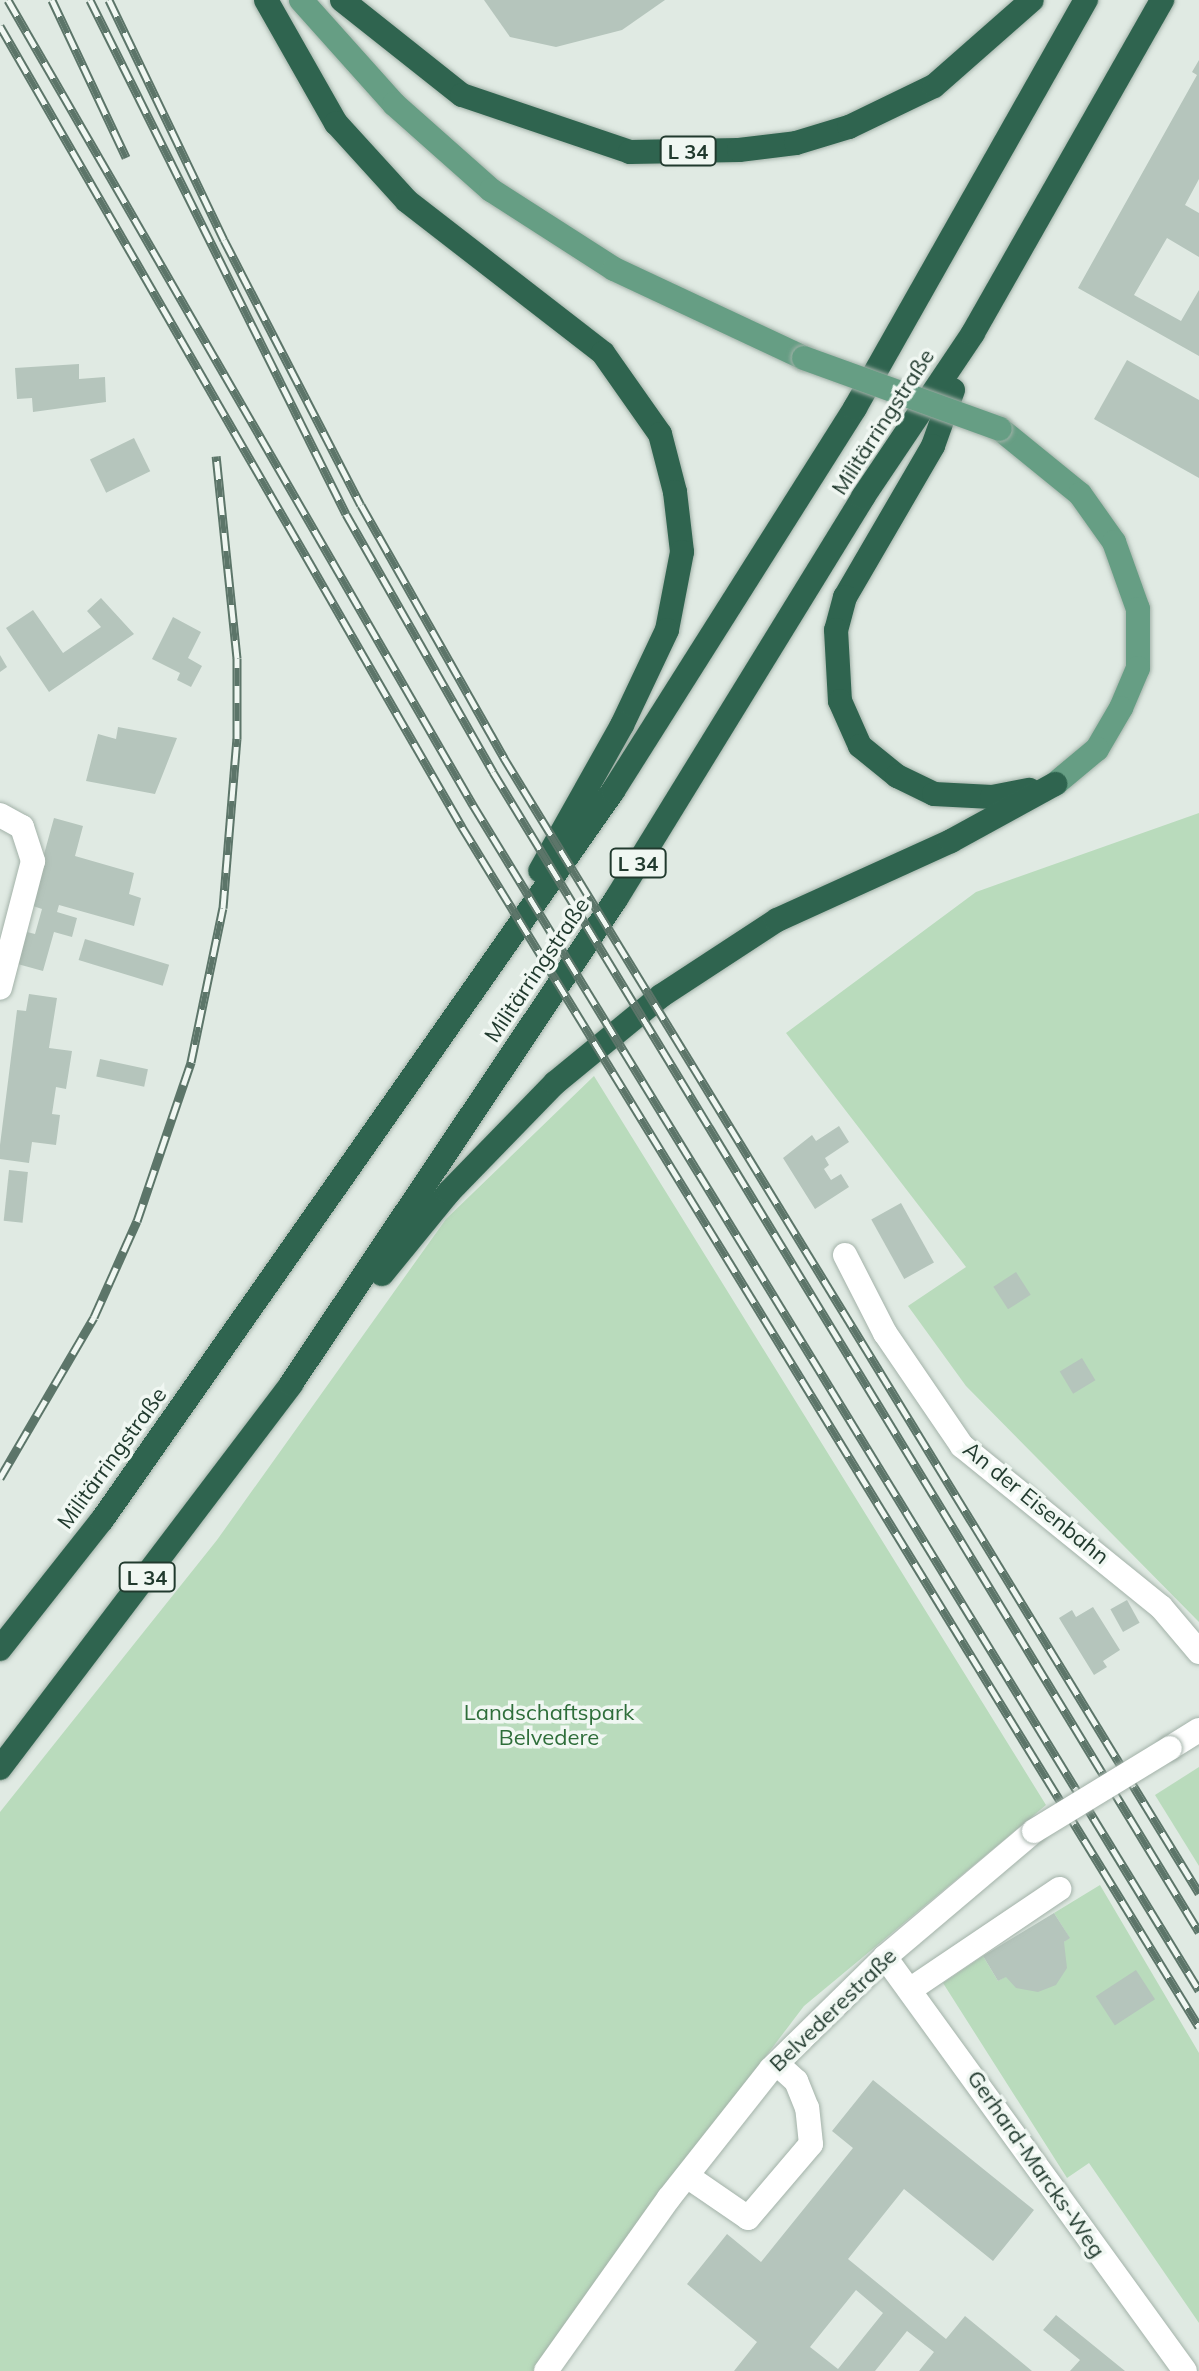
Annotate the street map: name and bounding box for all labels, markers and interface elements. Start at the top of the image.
road number: L 34 [658,135,718,167]
street label: Militärringstraße [826,344,940,500]
road number: L 34 [608,847,668,879]
street label: Militärringstraße [479,893,595,1047]
street label: Militärringstraße [52,1382,172,1534]
street label: An der Eisenbahn [958,1436,1114,1570]
road number: L 34 [117,1561,177,1593]
park label: Landschaftspark Belvedere [464,1699,634,1750]
street label: Belvederestraße [764,1943,902,2077]
street label: Gerhard-Marcks-Weg [961,2065,1111,2263]

